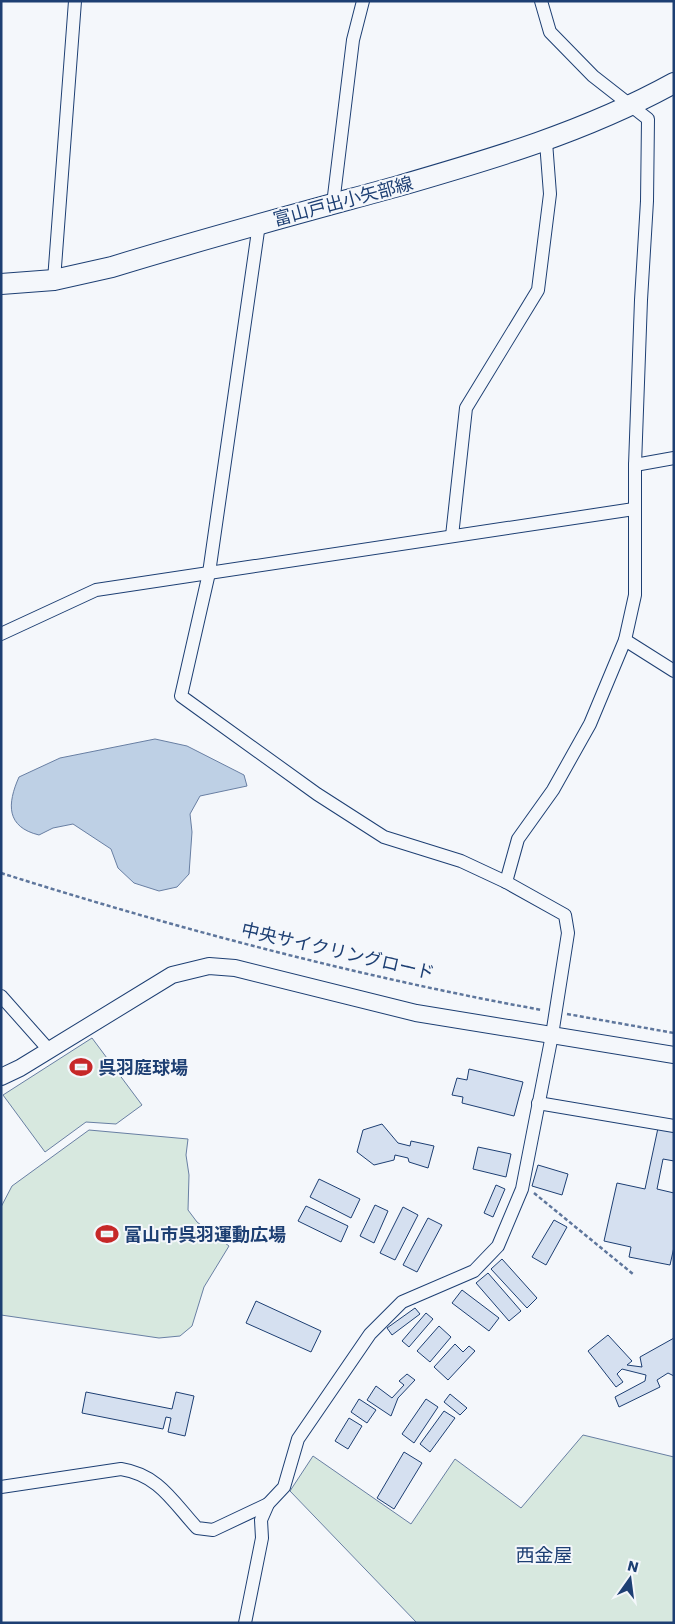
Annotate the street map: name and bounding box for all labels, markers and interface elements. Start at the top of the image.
street label: 富山戸出小矢部線 [270,170,416,232]
street label: 中央サイクリングロード [239,917,437,985]
sports icon: 呉羽庭球場 [68,1054,94,1080]
place label: 呉羽庭球場 [98,1055,188,1080]
sports icon: 富山市呉羽運動広場 [94,1221,120,1247]
place label: 富山市呉羽運動広場 [124,1222,286,1247]
district label: 西金屋 [515,1542,573,1569]
north arrow [605,1554,655,1604]
text: N [626,1555,641,1577]

